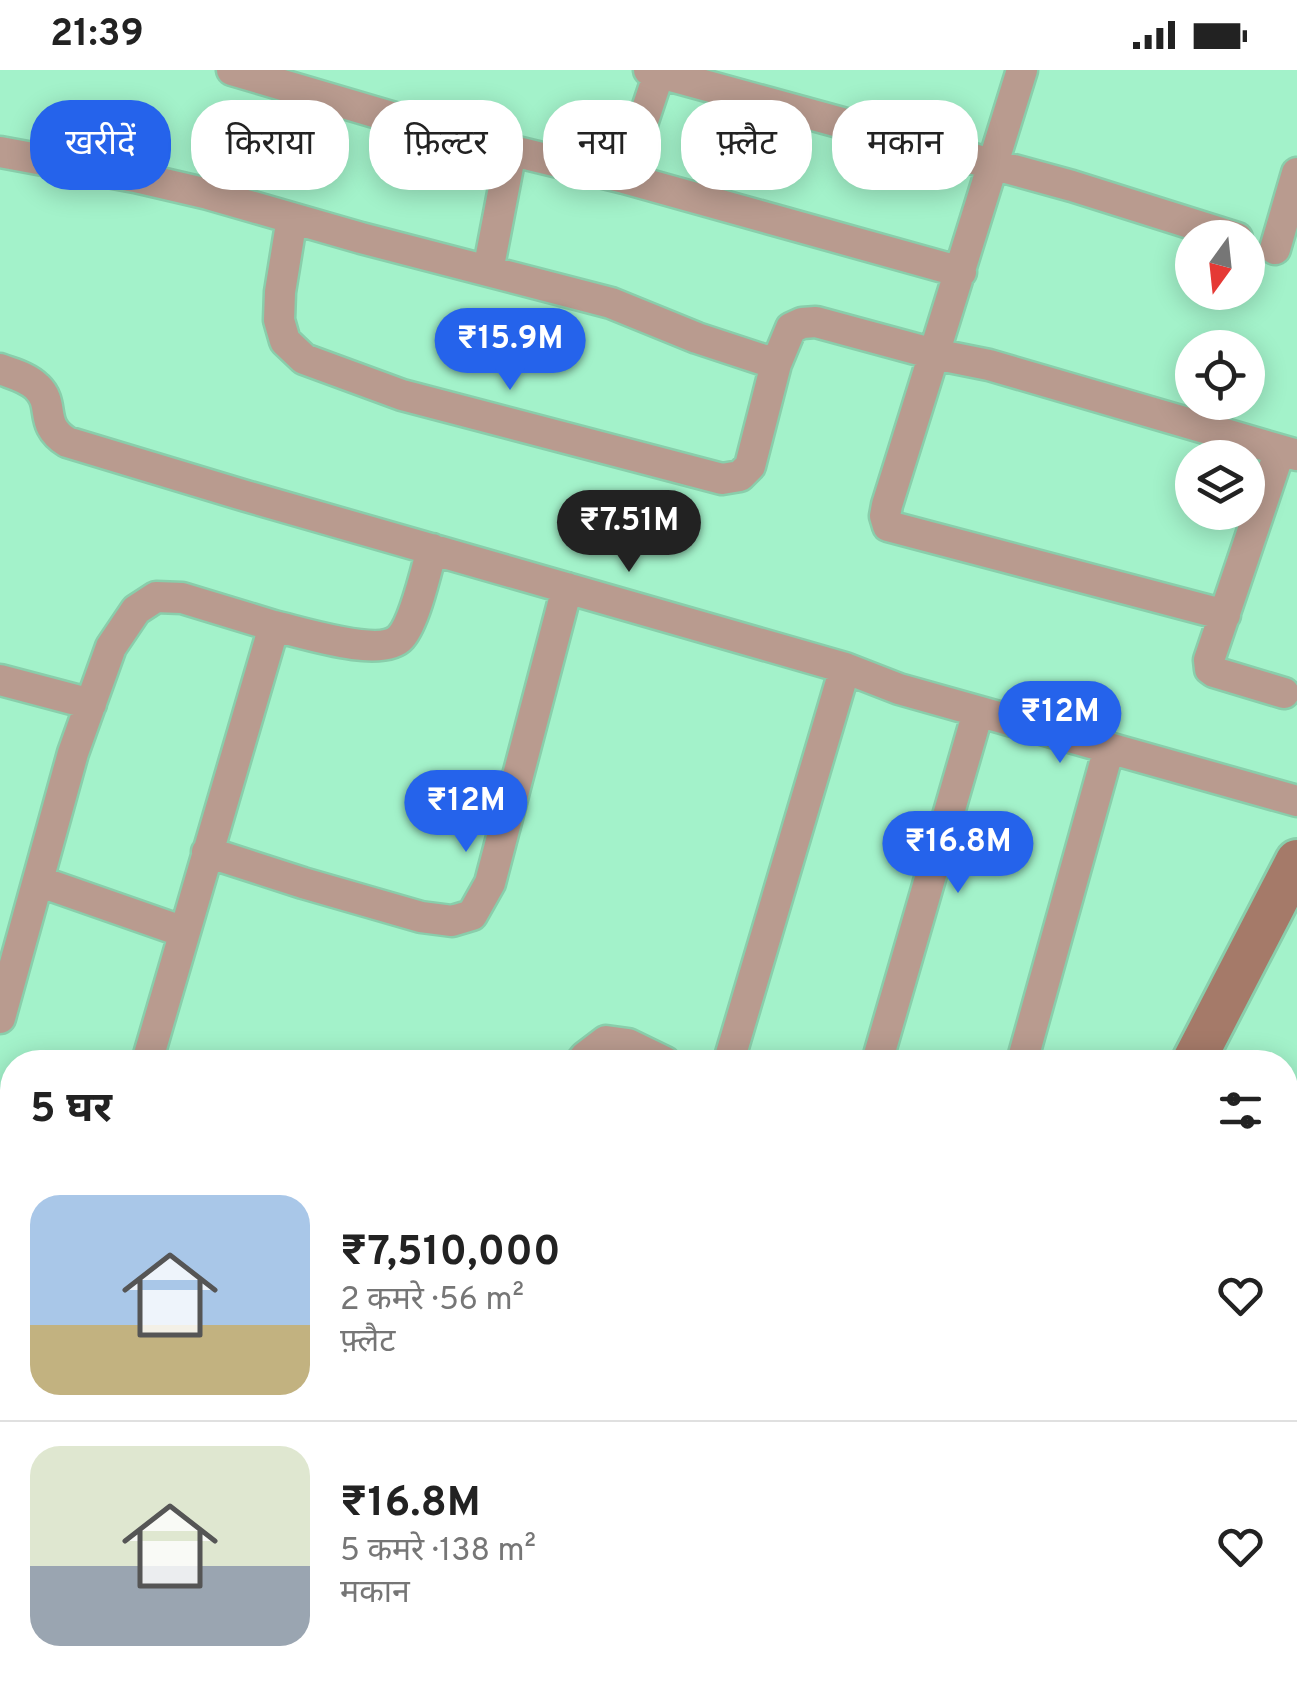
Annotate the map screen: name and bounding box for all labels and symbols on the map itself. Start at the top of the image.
north arrow [1175,220,1265,310]
pin: ₹15.9M [429,308,591,393]
pin: ₹7.51M [548,490,710,575]
pin: ₹12M [1001,681,1119,766]
pin: ₹12M [407,770,525,855]
pin: ₹16.8M [877,811,1039,896]

